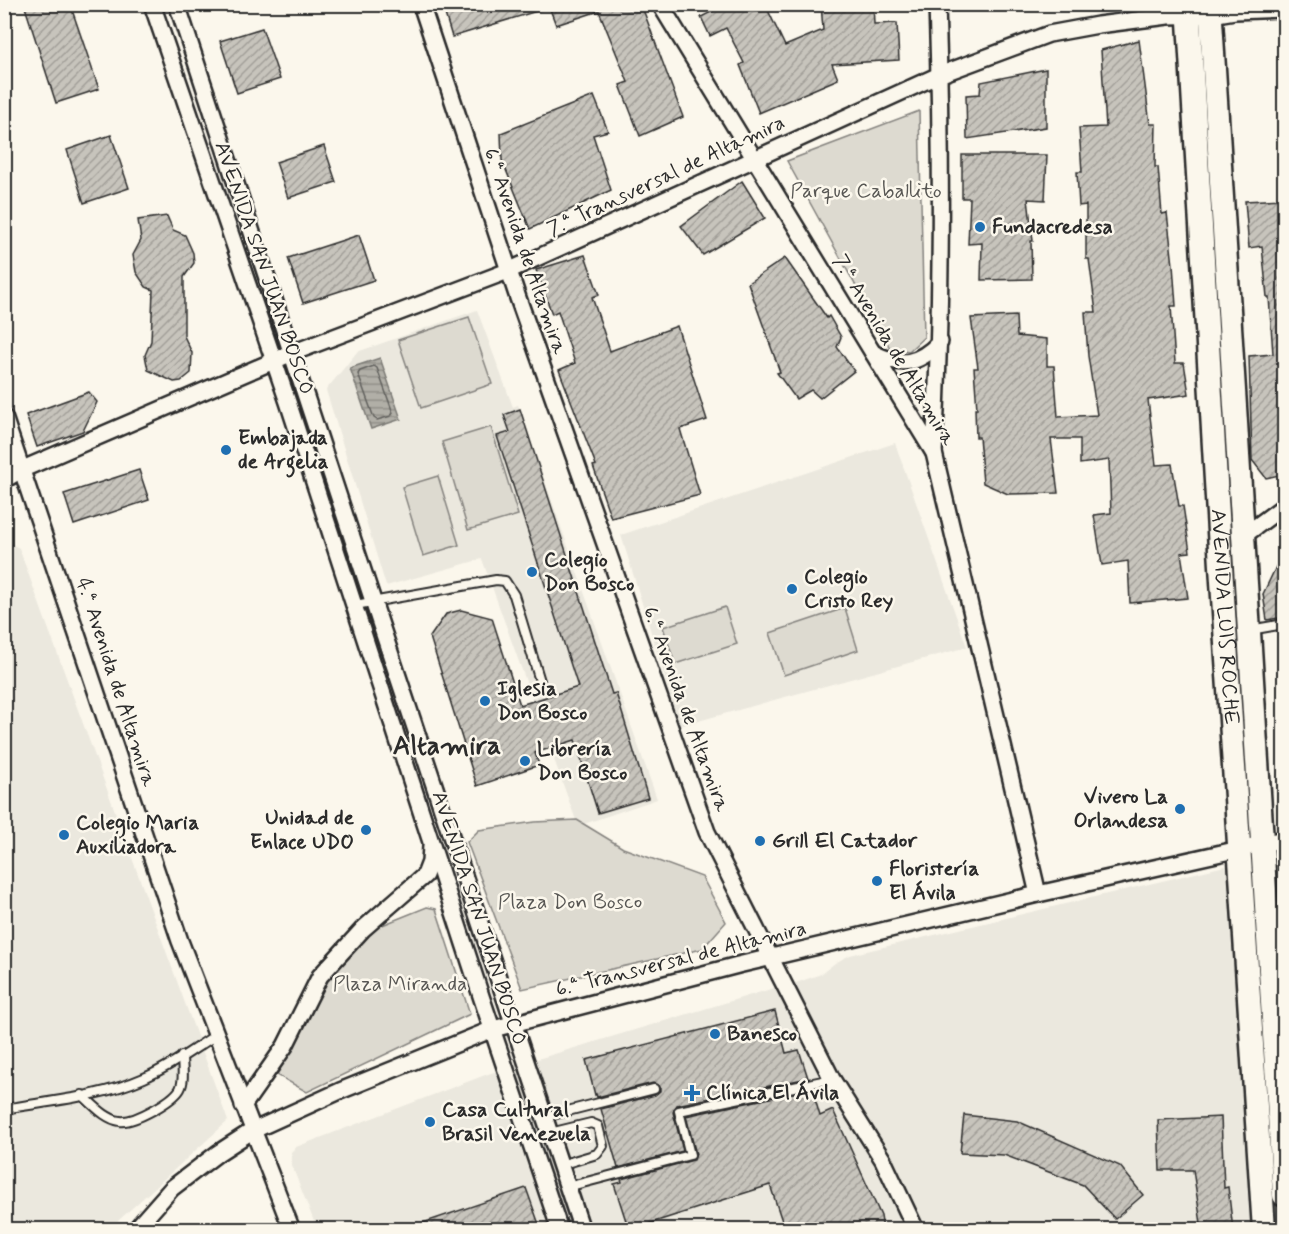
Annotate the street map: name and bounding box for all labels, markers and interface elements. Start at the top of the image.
street label: 7.ª Transversal de Altamira [542,108,790,244]
street label: AVENIDA SAN JUAN BOSCO [207,138,321,398]
street label: 6.ª Avenida de Altamira [477,144,574,358]
park label: Parque Caballito [790,177,942,205]
place label: Fundacredesa [992,213,1113,241]
marker: Fundacredesa [973,220,987,234]
street label: 7.ª Avenida de Altamira [826,249,962,451]
place label: Embajada de Argelia [238,424,329,478]
marker: Embajada de Argelia [219,443,233,457]
street label: AVENIDA LUIS ROCHE [1204,508,1245,726]
place label: Colegio Don Bosco [544,546,634,598]
place label: Colegio Cristo Rey [804,563,894,615]
marker: Colegio Don Bosco [525,565,539,579]
street label: 4.ª Avenida de Altamira [69,574,163,790]
marker: Colegio Cristo Rey [785,582,799,596]
street label: 6.ª Avenida de Altamira [636,603,736,816]
place label: Iglesia Don Bosco [497,675,587,727]
marker: Iglesia Don Bosco [478,694,492,708]
district label: Altamira [393,729,501,764]
place label: Librería Don Bosco [537,735,627,787]
marker: Librería Don Bosco [518,754,532,768]
place label: Vivero La Orlandesa [1074,783,1168,835]
street label: AVENIDA SAN JUAN BOSCO [425,787,533,1049]
marker: Vivero La Orlandesa [1173,802,1187,816]
place label: Unidad de Enlace UDO [250,804,355,856]
place label: Colegio Maria Auxiliadora [76,809,199,861]
marker: Unidad de Enlace UDO [359,823,373,837]
place label: Grill El Catador [772,827,918,855]
marker: Colegio Maria Auxiliadora [57,828,71,842]
marker: Grill El Catador [753,834,767,848]
place label: Floristería El Ávila [889,855,979,907]
marker: Floristería El Ávila [870,874,884,888]
park label: Plaza Don Bosco [498,888,642,916]
street label: 6.ª Transversal de Altamira [553,914,809,1004]
park label: Plaza Miranda [333,970,467,998]
place label: Banesco [727,1020,797,1048]
marker: Banesco [708,1027,722,1041]
place label: Clínica El Ávila [706,1079,839,1107]
marker: Clínica El Ávila [683,1084,701,1102]
place label: Casa Cultural Brasil Venezuela [442,1096,591,1148]
marker: Casa Cultural Brasil Venezuela [423,1115,437,1129]

